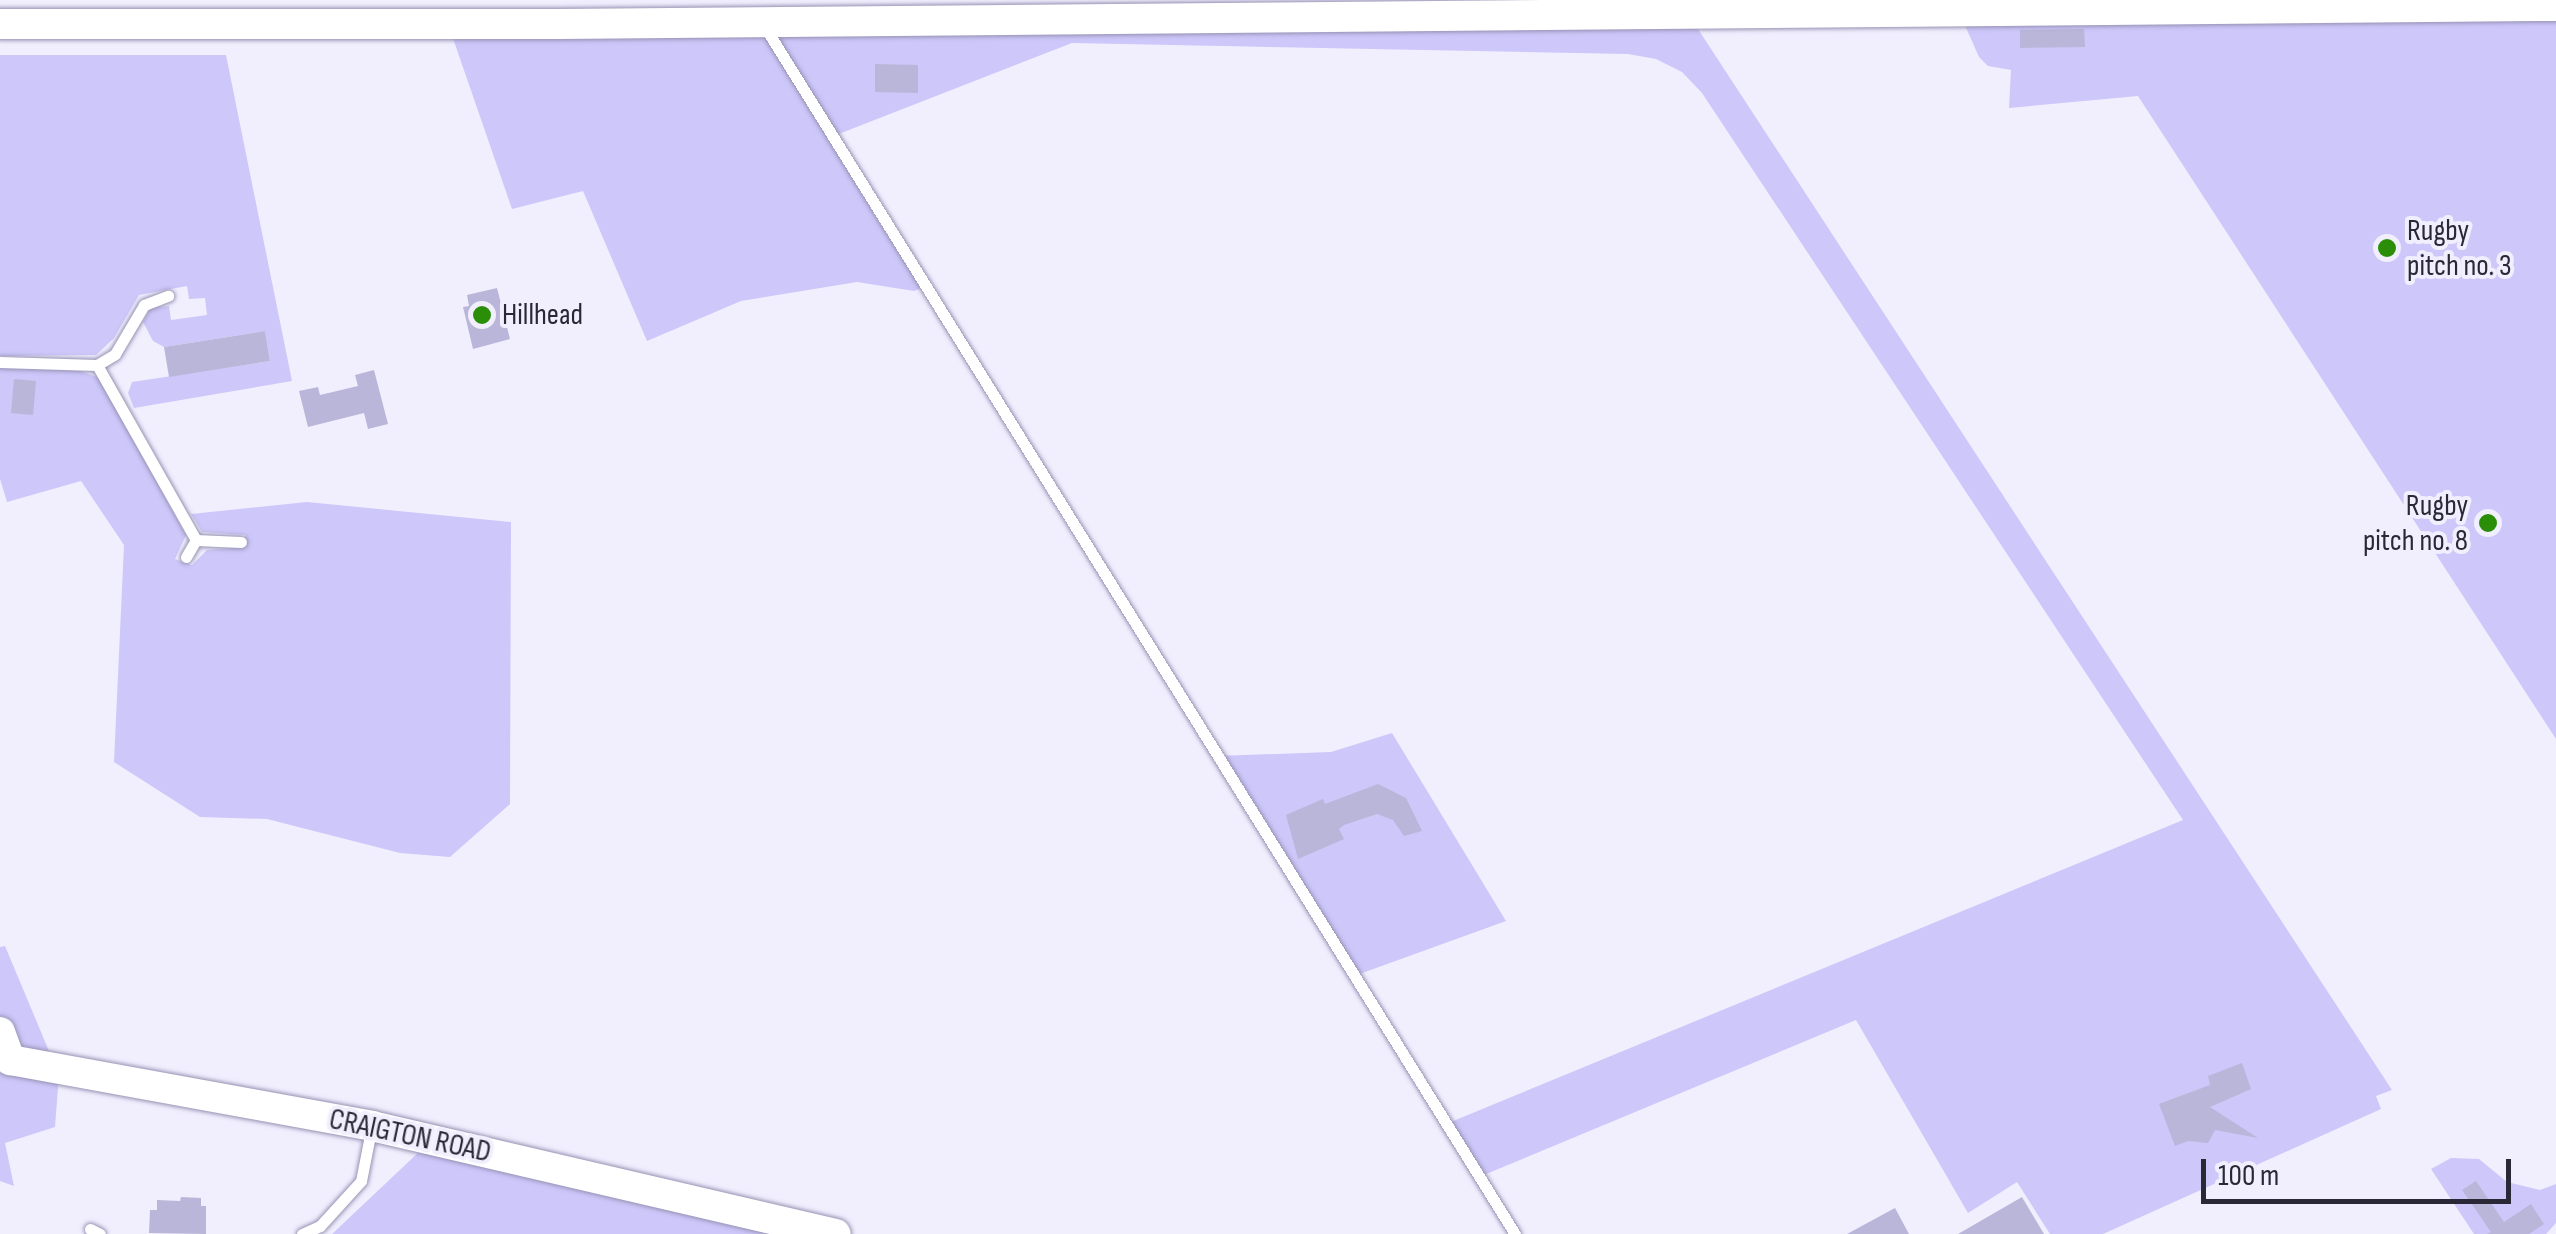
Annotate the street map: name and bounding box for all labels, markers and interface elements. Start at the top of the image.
place label: Rugby pitch no. 3 [2407,213,2512,284]
marker: Rugby pitch no. 3 [2376,237,2398,259]
place label: Hillhead [502,297,583,333]
marker: Hillhead [471,304,493,326]
place label: Rugby pitch no. 8 [2363,488,2468,558]
marker: Rugby pitch no. 8 [2477,512,2499,534]
street label: CRAIGTON ROAD [326,1101,494,1171]
scale bar [2206,1139,2516,1201]
text: 100 m [2218,1158,2279,1194]

